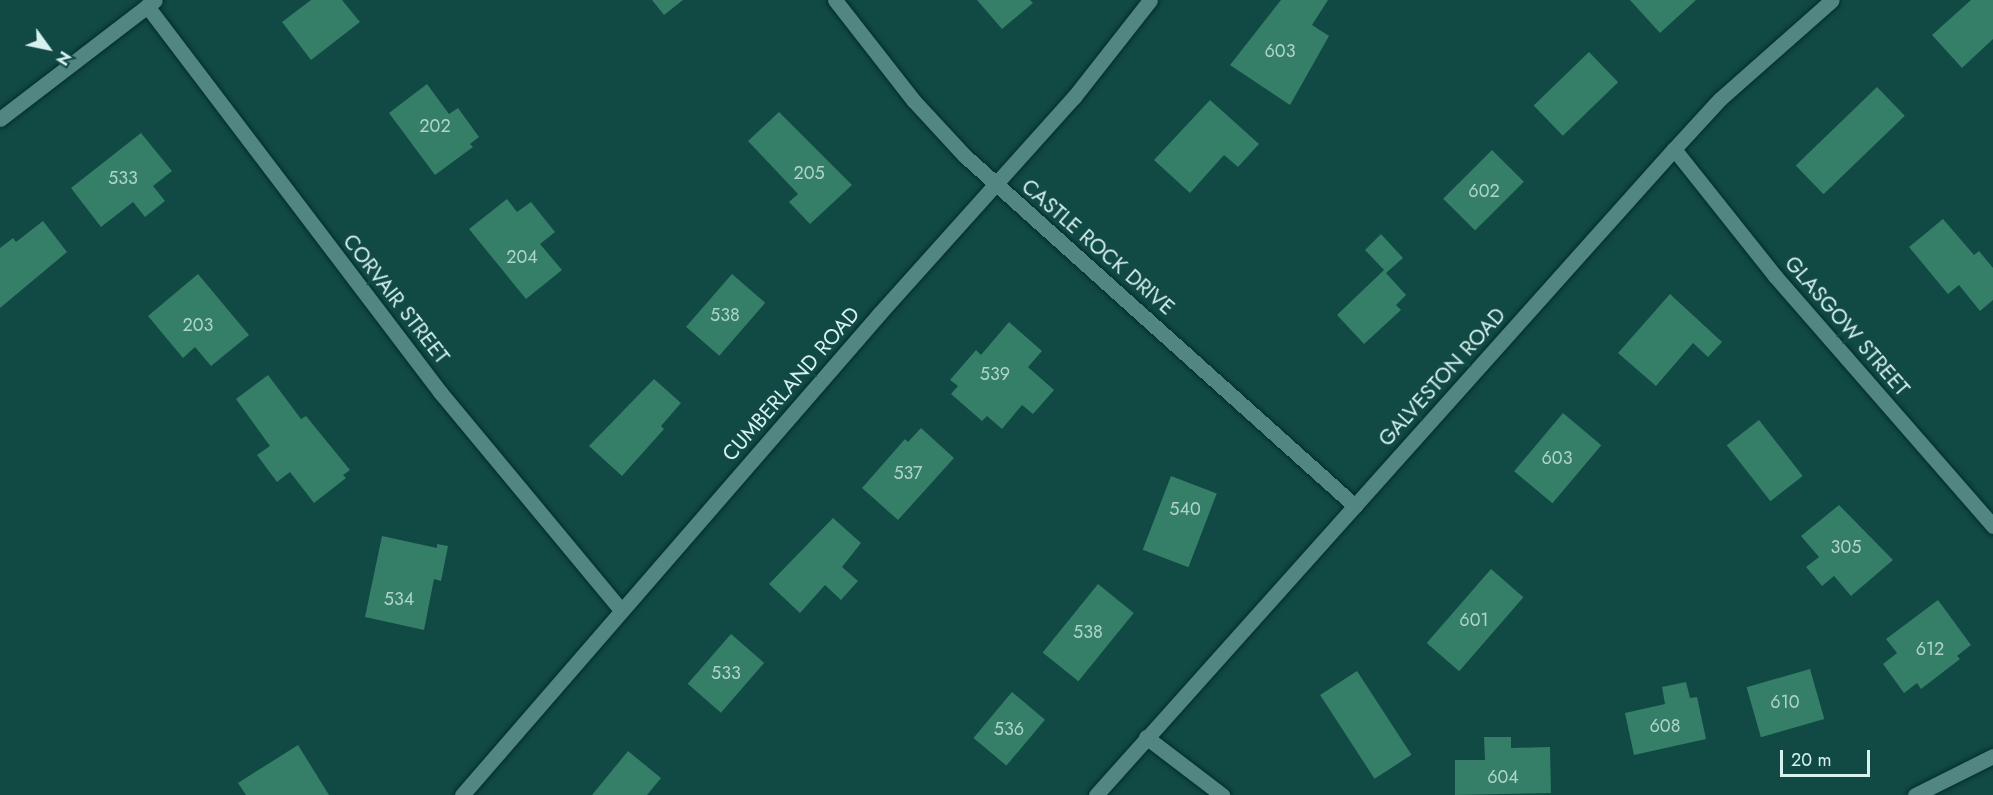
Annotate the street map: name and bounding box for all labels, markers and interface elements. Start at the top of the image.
north arrow [18,18,78,78]
house number: 603 [1265,40,1295,62]
text: N [50,46,77,70]
house number: 202 [419,115,451,137]
house number: 205 [793,162,825,184]
house number: 533 [108,167,138,189]
street label: CASTLE ROCK DRIVE [1017,174,1179,320]
house number: 602 [1468,180,1500,202]
street label: CORVAIR STREET [338,229,454,369]
house number: 204 [506,246,538,268]
street label: GLASGOW STREET [1779,251,1915,401]
street label: CUMBERLAND ROAD [717,302,865,466]
street label: GALVESTON ROAD [1373,303,1511,451]
house number: 538 [710,304,740,326]
house number: 203 [183,314,213,336]
house number: 539 [980,363,1010,385]
house number: 603 [1542,447,1572,469]
house number: 537 [893,462,923,484]
house number: 540 [1169,498,1201,520]
house number: 305 [1831,536,1861,558]
house number: 534 [384,588,414,610]
house number: 601 [1459,609,1489,631]
house number: 538 [1073,621,1103,643]
house number: 612 [1916,638,1944,660]
house number: 533 [711,662,741,684]
house number: 610 [1770,691,1800,713]
house number: 608 [1650,715,1680,737]
house number: 536 [994,718,1024,740]
scale bar [1783,738,1873,776]
text: 20 m [1791,747,1831,773]
house number: 604 [1487,766,1519,788]

